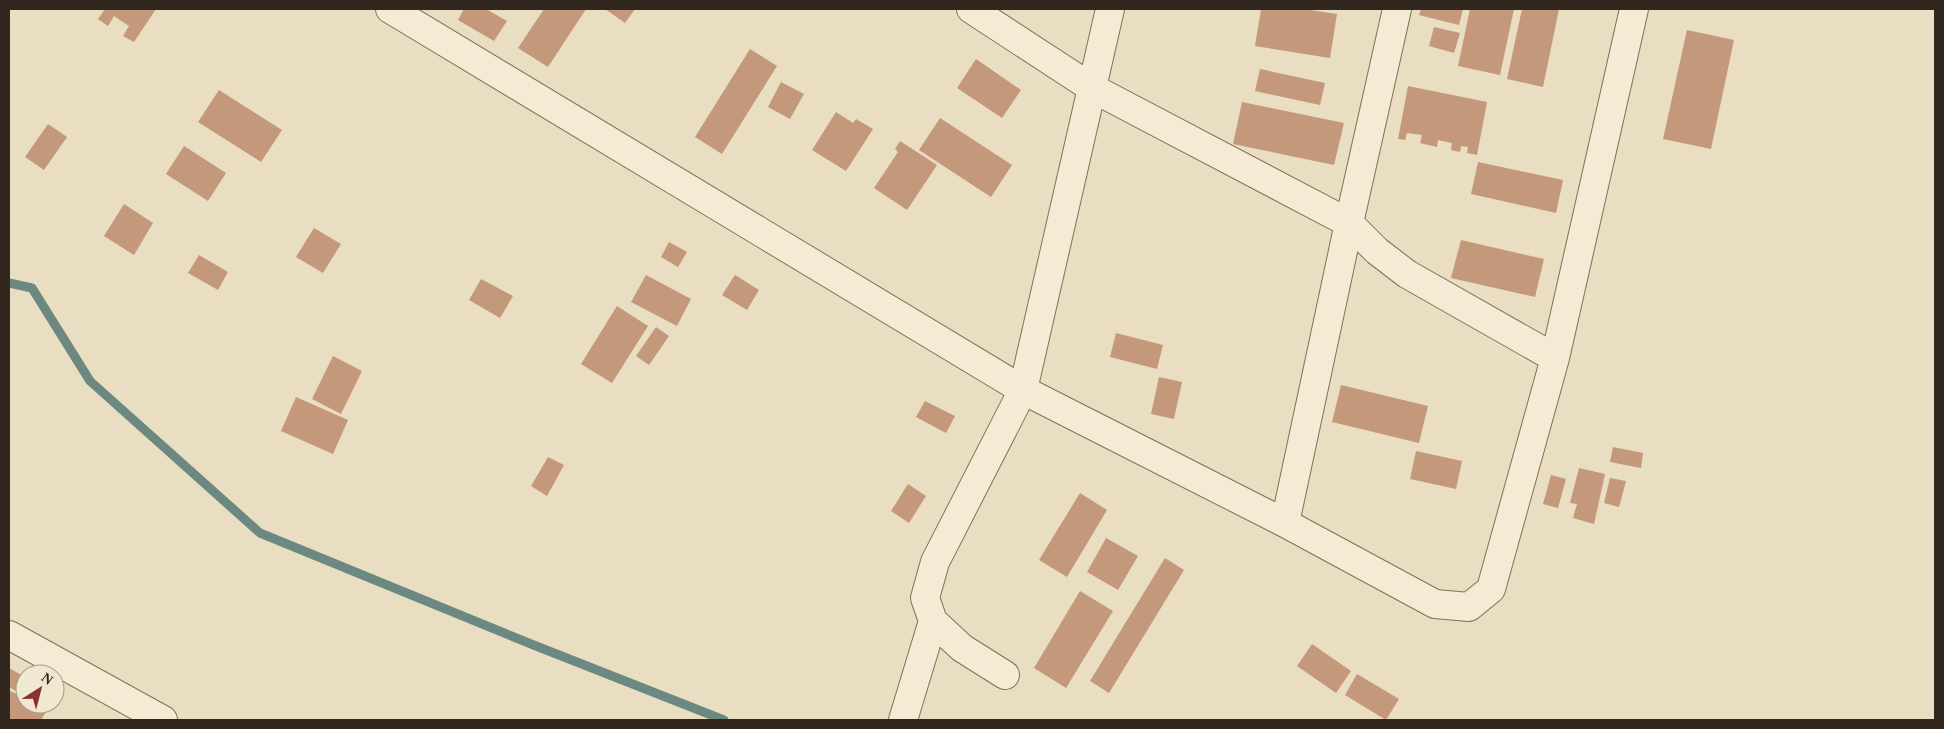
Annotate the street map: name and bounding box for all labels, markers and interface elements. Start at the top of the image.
north arrow [15,664,65,714]
text: N [39,670,56,688]

